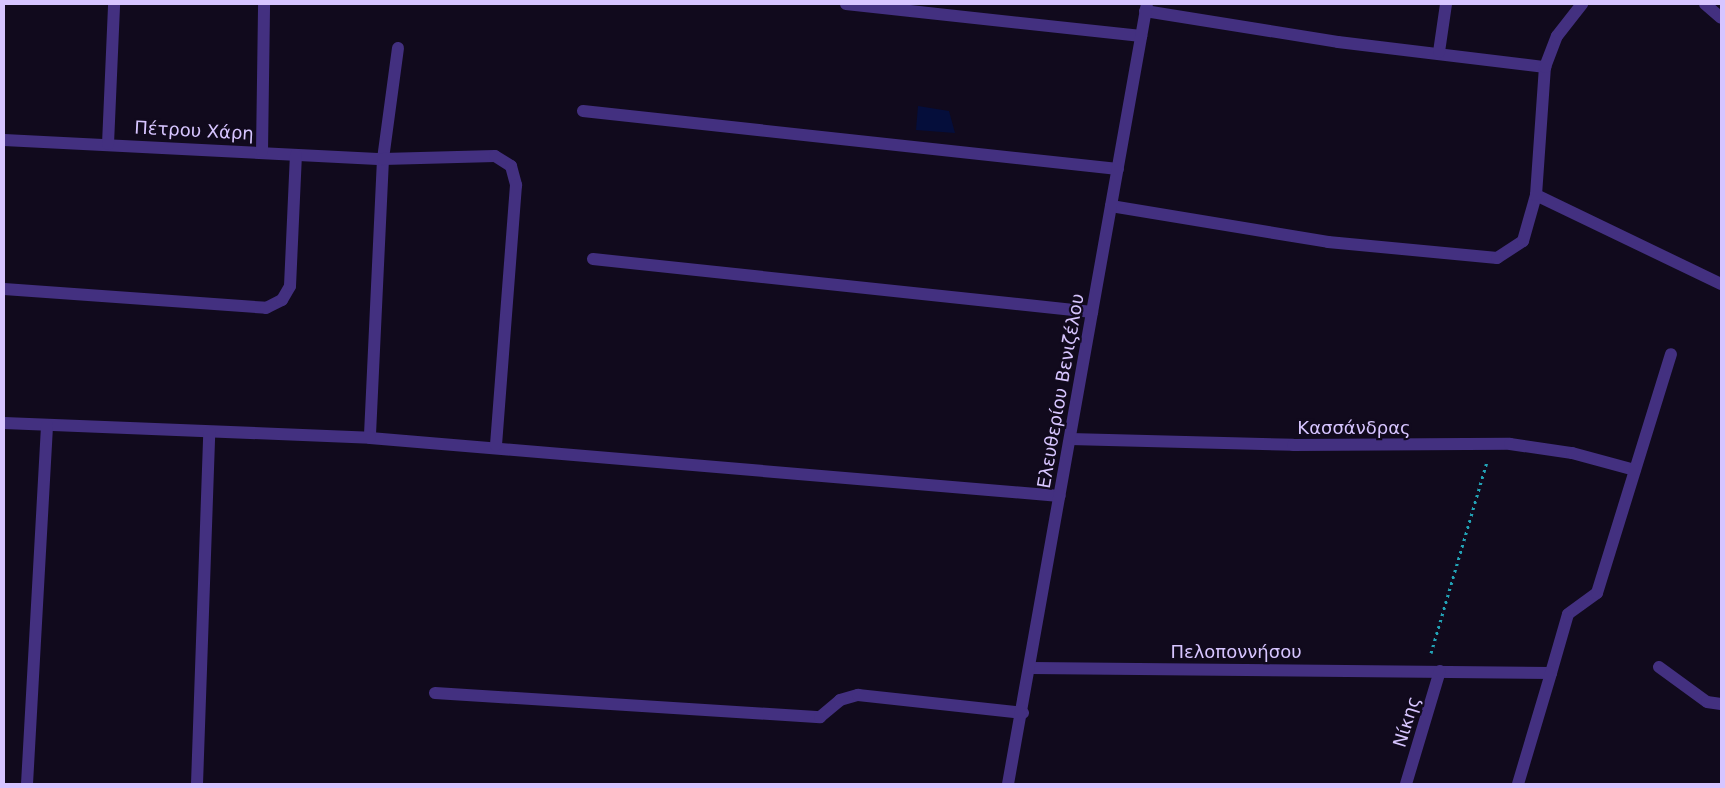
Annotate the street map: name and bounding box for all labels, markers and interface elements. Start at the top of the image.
street label: Πέτρου Χάρη [134,117,254,145]
street label: Ελευθερίου Βενιζέλου [1033,292,1089,490]
street label: Κασσάνδρας [1297,417,1411,439]
street label: Πελοποννήσου [1170,641,1302,663]
street label: Νίκης [1389,694,1425,750]

